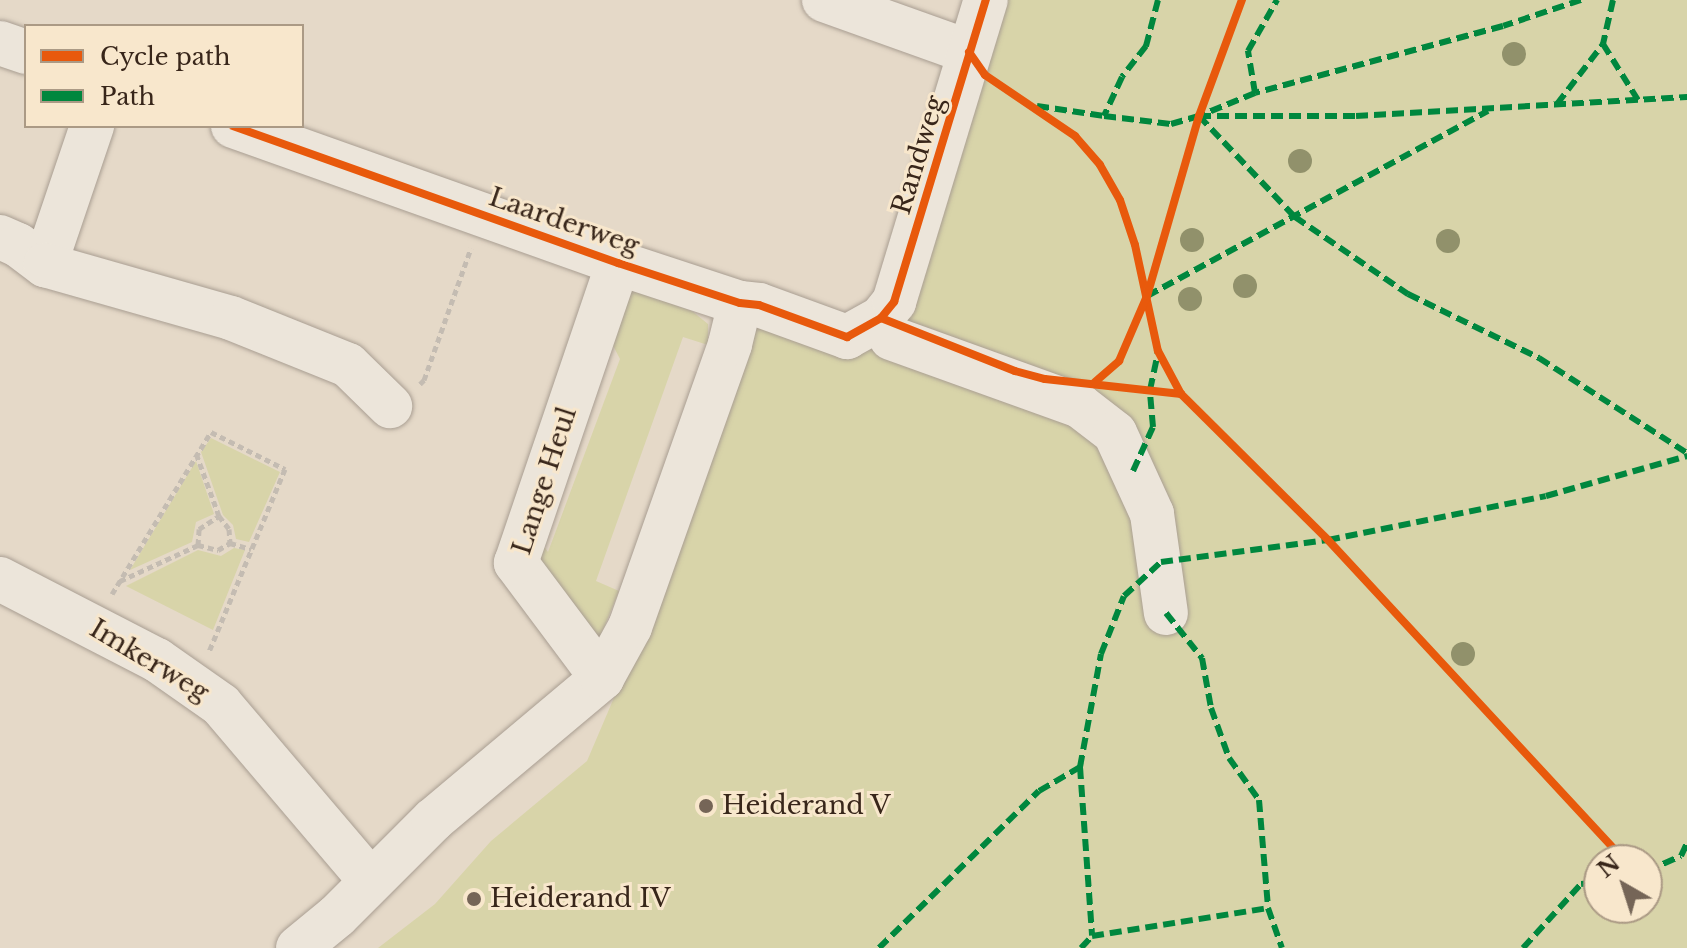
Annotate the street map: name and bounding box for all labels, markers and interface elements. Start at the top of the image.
legend [24,24,304,128]
text: Cycle path [100,42,231,71]
text: Path [100,82,155,111]
street label: Randweg [886,92,952,218]
street label: Laarderweg [485,182,643,262]
street label: Lange Heul [506,403,584,559]
street label: Imkerweg [84,613,214,709]
place label: Heiderand V [722,790,892,822]
marker: Heiderand V [697,797,715,815]
north arrow [1583,844,1663,924]
text: N [1592,850,1625,884]
place label: Heiderand IV [490,883,671,915]
marker: Heiderand IV [465,890,483,908]

